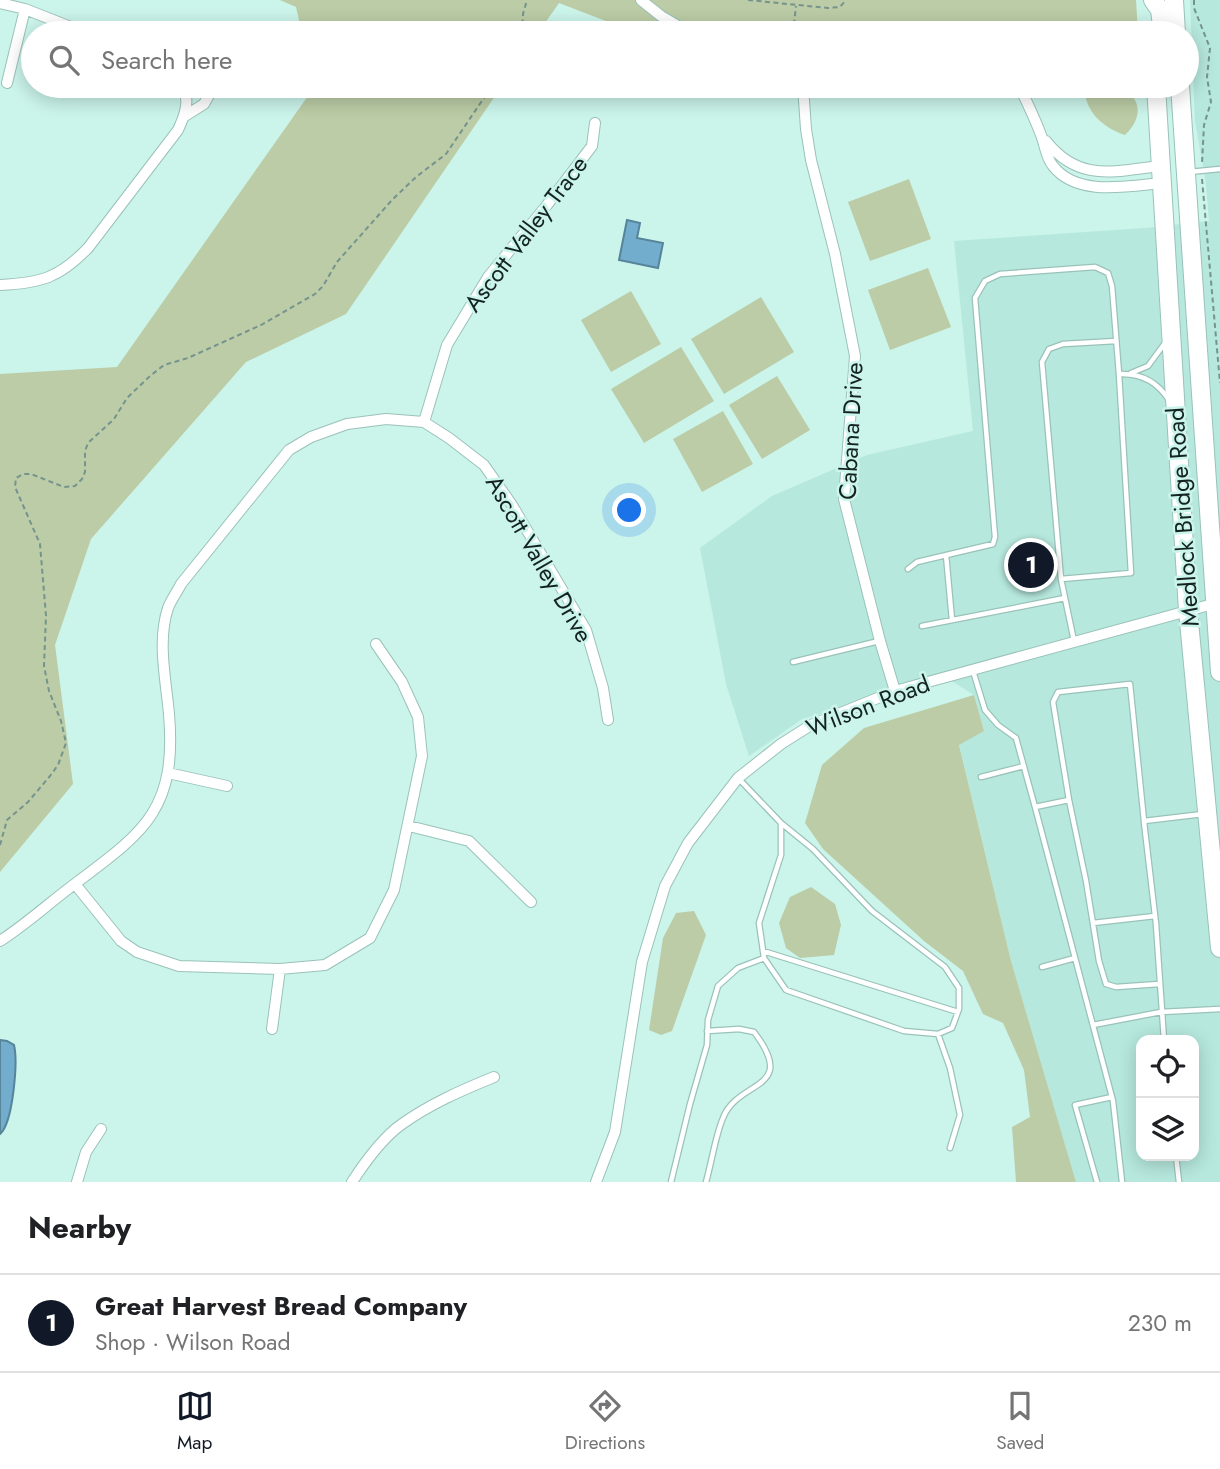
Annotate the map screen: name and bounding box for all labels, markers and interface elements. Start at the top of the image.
search box [21,21,1199,98]
icon: search [45,41,83,79]
text: Search here [101,41,233,79]
street label: Ascott Valley Trace [455,148,596,319]
street label: Cabana Drive [829,361,872,501]
street label: Medlock Bridge Road [1157,406,1208,628]
street label: Ascott Valley Drive [477,469,602,649]
your location [612,493,646,527]
pin: 1 [1008,539,1054,591]
street label: Wilson Road [801,666,935,745]
map controls [1136,1035,1199,1161]
button: locate [1136,1035,1199,1098]
button: layers [1136,1098,1199,1161]
text: Nearby [28,1206,131,1249]
text: Great Harvest Bread Company [95,1287,467,1325]
text: 1 [45,1306,57,1340]
text: 230 m [1128,1306,1192,1340]
text: Shop · Wilson Road [95,1325,291,1359]
tab: Map [176,1387,214,1456]
tab: Directions [565,1387,645,1456]
tab: Saved [996,1387,1044,1456]

